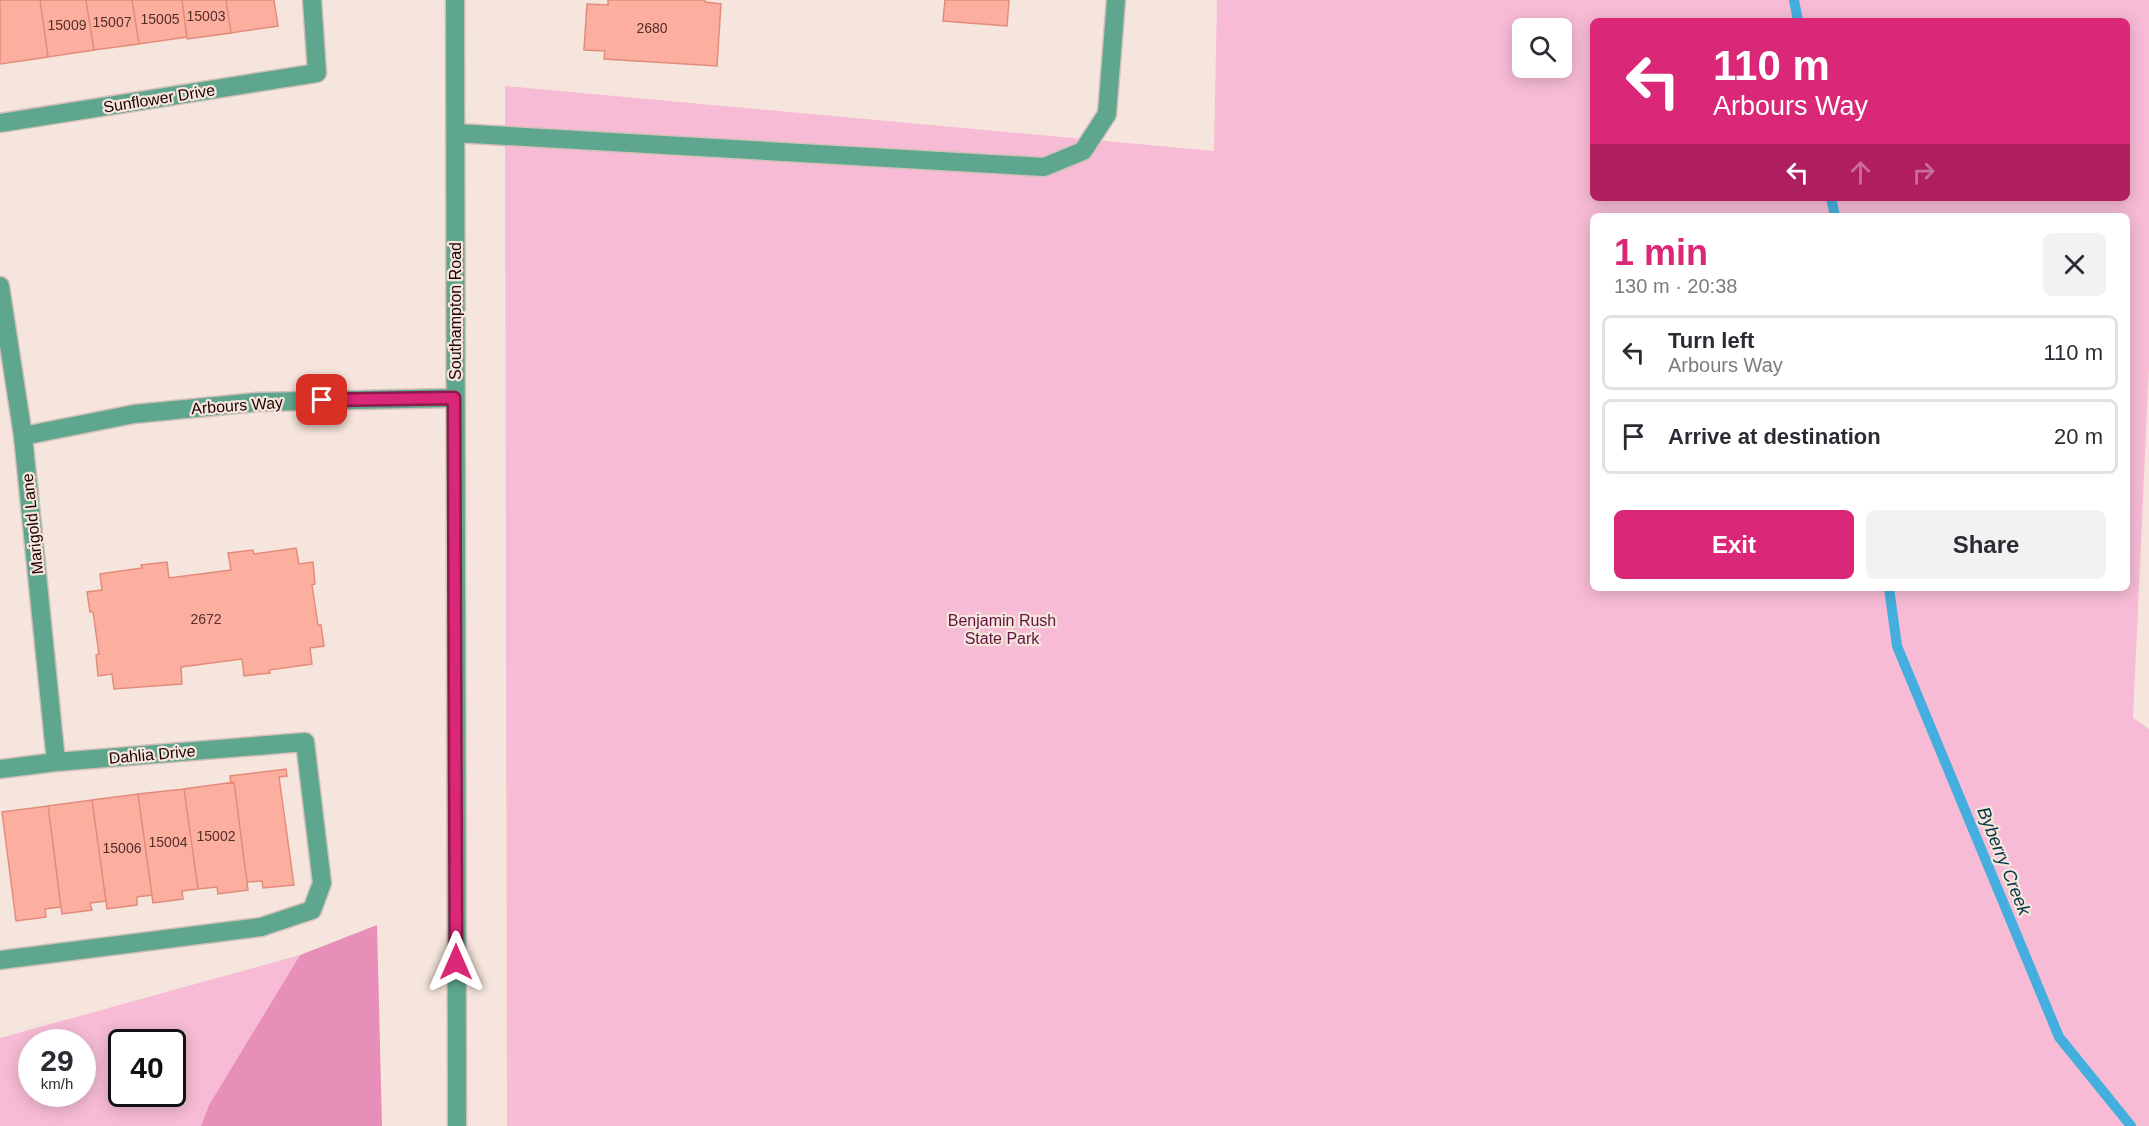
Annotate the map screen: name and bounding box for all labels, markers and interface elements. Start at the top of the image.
house number: 15003 [187,8,226,24]
house number: 15005 [141,11,180,27]
house number: 15007 [93,14,132,30]
house number: 15009 [48,17,87,33]
map controls [1512,18,1572,78]
button: search [1512,18,1572,78]
house number: 2680 [636,20,668,36]
icon: left [1614,42,1692,120]
text: 110 m [1713,42,1830,89]
street label: Sunflower Drive [102,81,216,116]
text: Arbours Way [1713,91,1868,121]
icon: left [1781,156,1814,189]
icon: ahead [1844,156,1877,189]
icon: right [1907,156,1940,189]
text: 1 min [1614,232,1708,273]
button: close [2043,233,2106,296]
street label: Southampton Road [447,242,464,380]
text: 130 m · 20:38 [1614,275,1737,297]
text: Turn left [1668,328,1754,353]
icon: left [1617,336,1650,369]
text: 110 m [2043,340,2103,365]
text: Arbours Way [1668,354,1783,376]
pin [296,374,347,425]
icon: arrive [305,383,338,416]
street label: Arbours Way [191,394,283,417]
icon: arrive [1617,420,1650,453]
text: Arrive at destination [1668,424,1881,449]
text: 20 m [2054,424,2103,449]
street label: Marigold Lane [19,473,46,575]
button: Exit [1614,510,1854,579]
button: Share [1866,510,2106,579]
house number: 2672 [190,611,222,627]
park label: Benjamin Rush State Park [948,612,1056,647]
street label: Dahlia Drive [108,742,196,767]
water label: Byberry Creek [1973,804,2035,919]
house number: 15002 [197,828,236,844]
house number: 15004 [149,834,188,850]
house number: 15006 [103,840,142,856]
position arrow [424,930,488,994]
speed limit sign: 40 [108,1029,186,1107]
text: 29 [40,1044,74,1077]
text: km/h [41,1075,73,1092]

